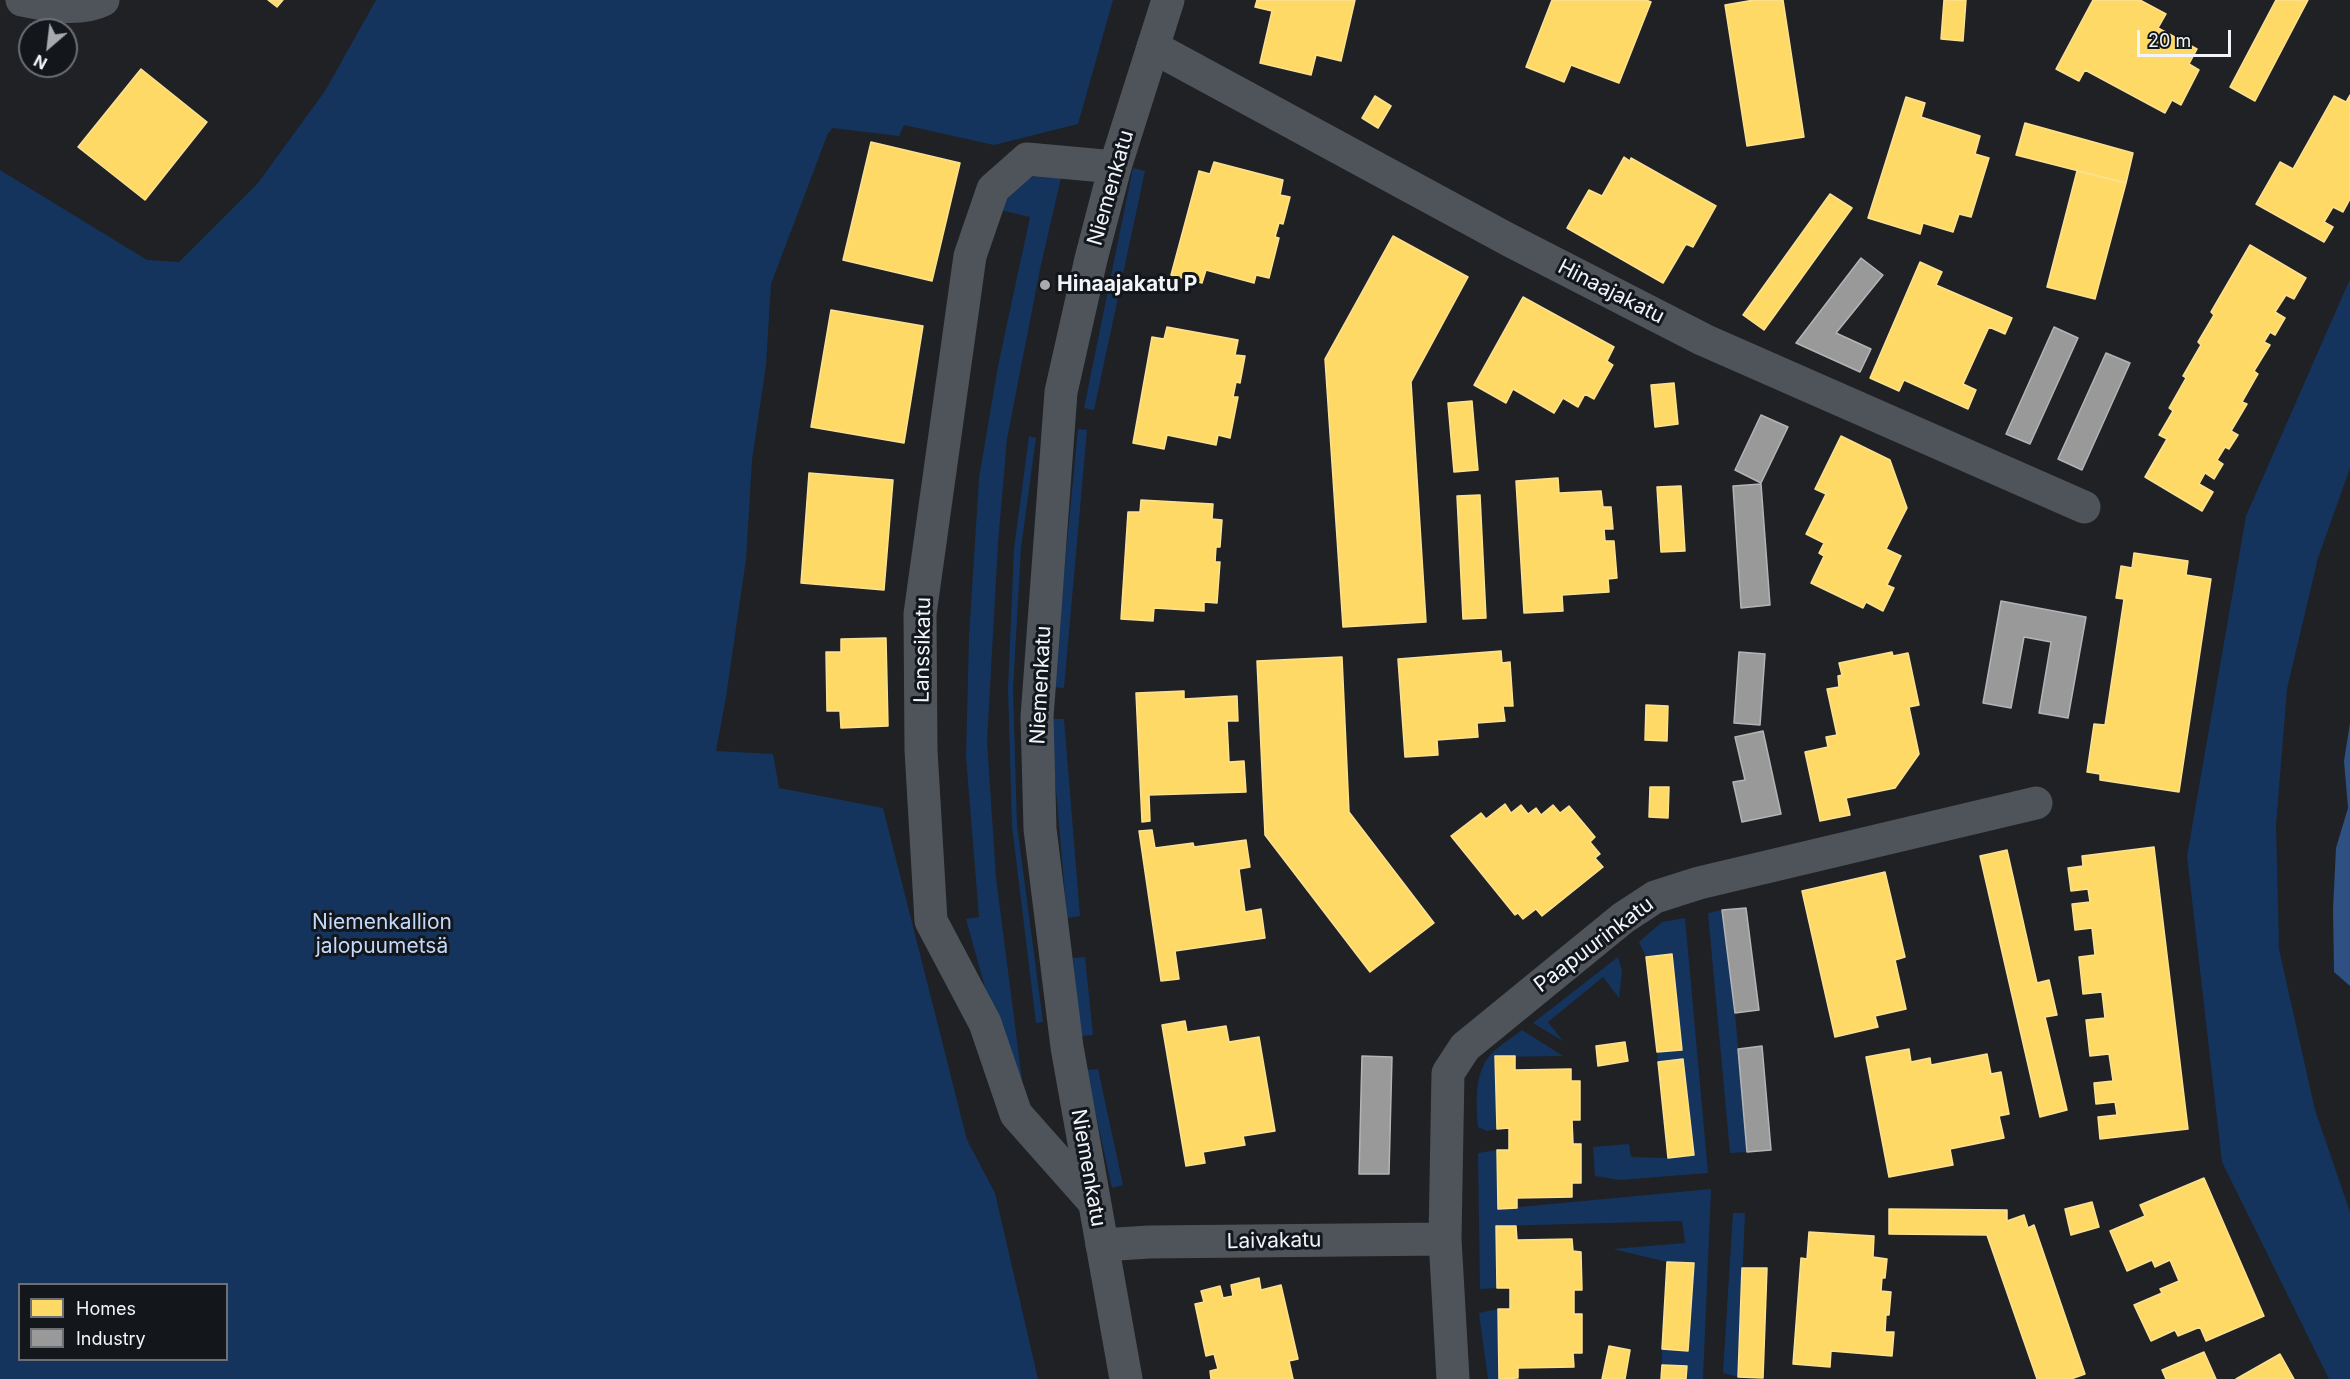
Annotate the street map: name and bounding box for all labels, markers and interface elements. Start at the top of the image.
north arrow [18,18,78,78]
scale bar [2140,18,2234,56]
text: 20 m [2148,30,2191,51]
text: N [30,50,51,74]
street label: Niemenkatu [1083,127,1139,249]
street label: Hinaajakatu [1554,254,1668,330]
place label: Hinaajakatu P [1057,272,1197,298]
marker: Hinaajakatu P [1038,278,1052,292]
street label: Lanssikatu [909,597,937,703]
street label: Niemenkatu [1025,625,1057,745]
street label: Paapuurinkatu [1529,892,1659,998]
park label: Niemenkallion jalopuumetsä [312,910,452,960]
street label: Niemenkatu [1065,1107,1111,1229]
street label: Laivakatu [1226,1228,1322,1254]
legend [18,1283,228,1361]
text: Homes [76,1298,136,1319]
text: Industry [76,1328,146,1349]

